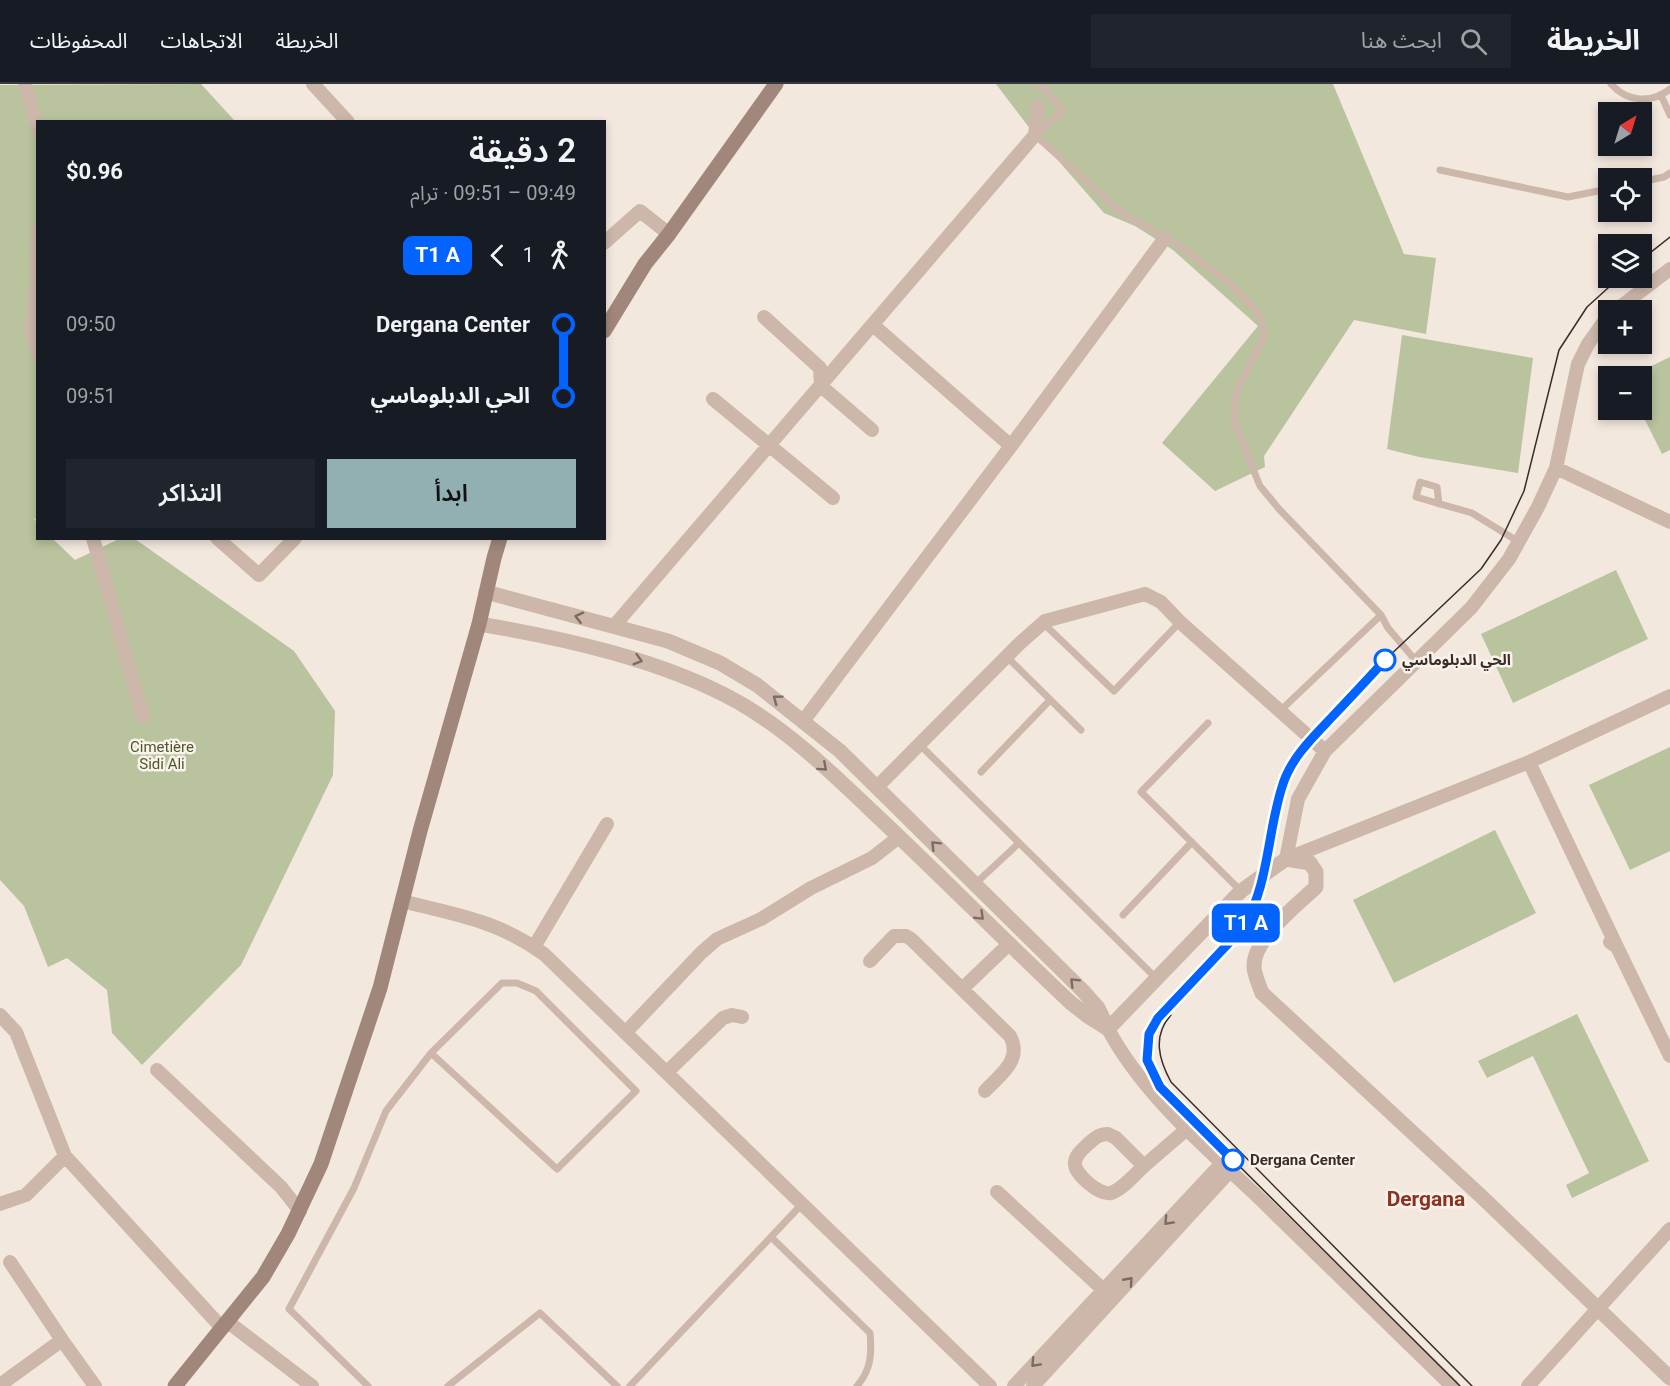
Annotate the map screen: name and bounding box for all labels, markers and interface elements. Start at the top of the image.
search box [1091,14,1511,68]
text: الخريطة [1547,24,1640,57]
icon: search [1457,25,1490,58]
text: ابحث هنا [1361,28,1442,53]
text: المحفوظات [30,29,127,53]
text: الاتجاهات [160,29,242,53]
text: الخريطة [275,29,338,53]
north arrow [1598,102,1652,156]
map controls [1598,102,1652,420]
text: 2 دقيقة [469,131,576,170]
text: $0.96 [66,159,123,184]
button: locate [1598,168,1652,222]
text: 09:49 – 09:51 · ترام [410,181,576,205]
button: layers [1598,234,1652,288]
icon: back [481,239,514,272]
icon: walk [543,239,576,272]
text: T1 A [415,243,460,267]
text: 1 [523,243,534,267]
button: + [1598,300,1652,354]
text: 09:50 [66,312,116,336]
text: Dergana Center [376,312,530,337]
button: − [1598,366,1652,420]
text: الحي الدبلوماسي [371,383,530,408]
text: 09:51 [66,384,116,408]
button: التذاكر [66,459,315,528]
button: ابدأ [327,459,576,528]
one-way arrow [574,612,585,624]
marker: الحي الدبلوماسي [1374,649,1396,671]
place label: الحي الدبلوماسي [1402,651,1511,671]
one-way arrow [632,653,643,665]
one-way arrow [772,695,783,706]
park label: Cimetière Sidi Ali [130,738,194,773]
one-way arrow [817,760,827,771]
one-way arrow [932,841,943,852]
line badge: T1 A [1204,904,1288,942]
one-way arrow [973,909,983,920]
text: T1 A [1224,911,1268,935]
one-way arrow [1070,978,1080,989]
marker: Dergana Center [1222,1149,1244,1171]
place label: Dergana Center [1250,1151,1355,1169]
district label: Dergana [1387,1187,1465,1211]
one-way arrow [1164,1214,1175,1225]
one-way arrow [1122,1277,1133,1287]
one-way arrow [1031,1357,1042,1367]

